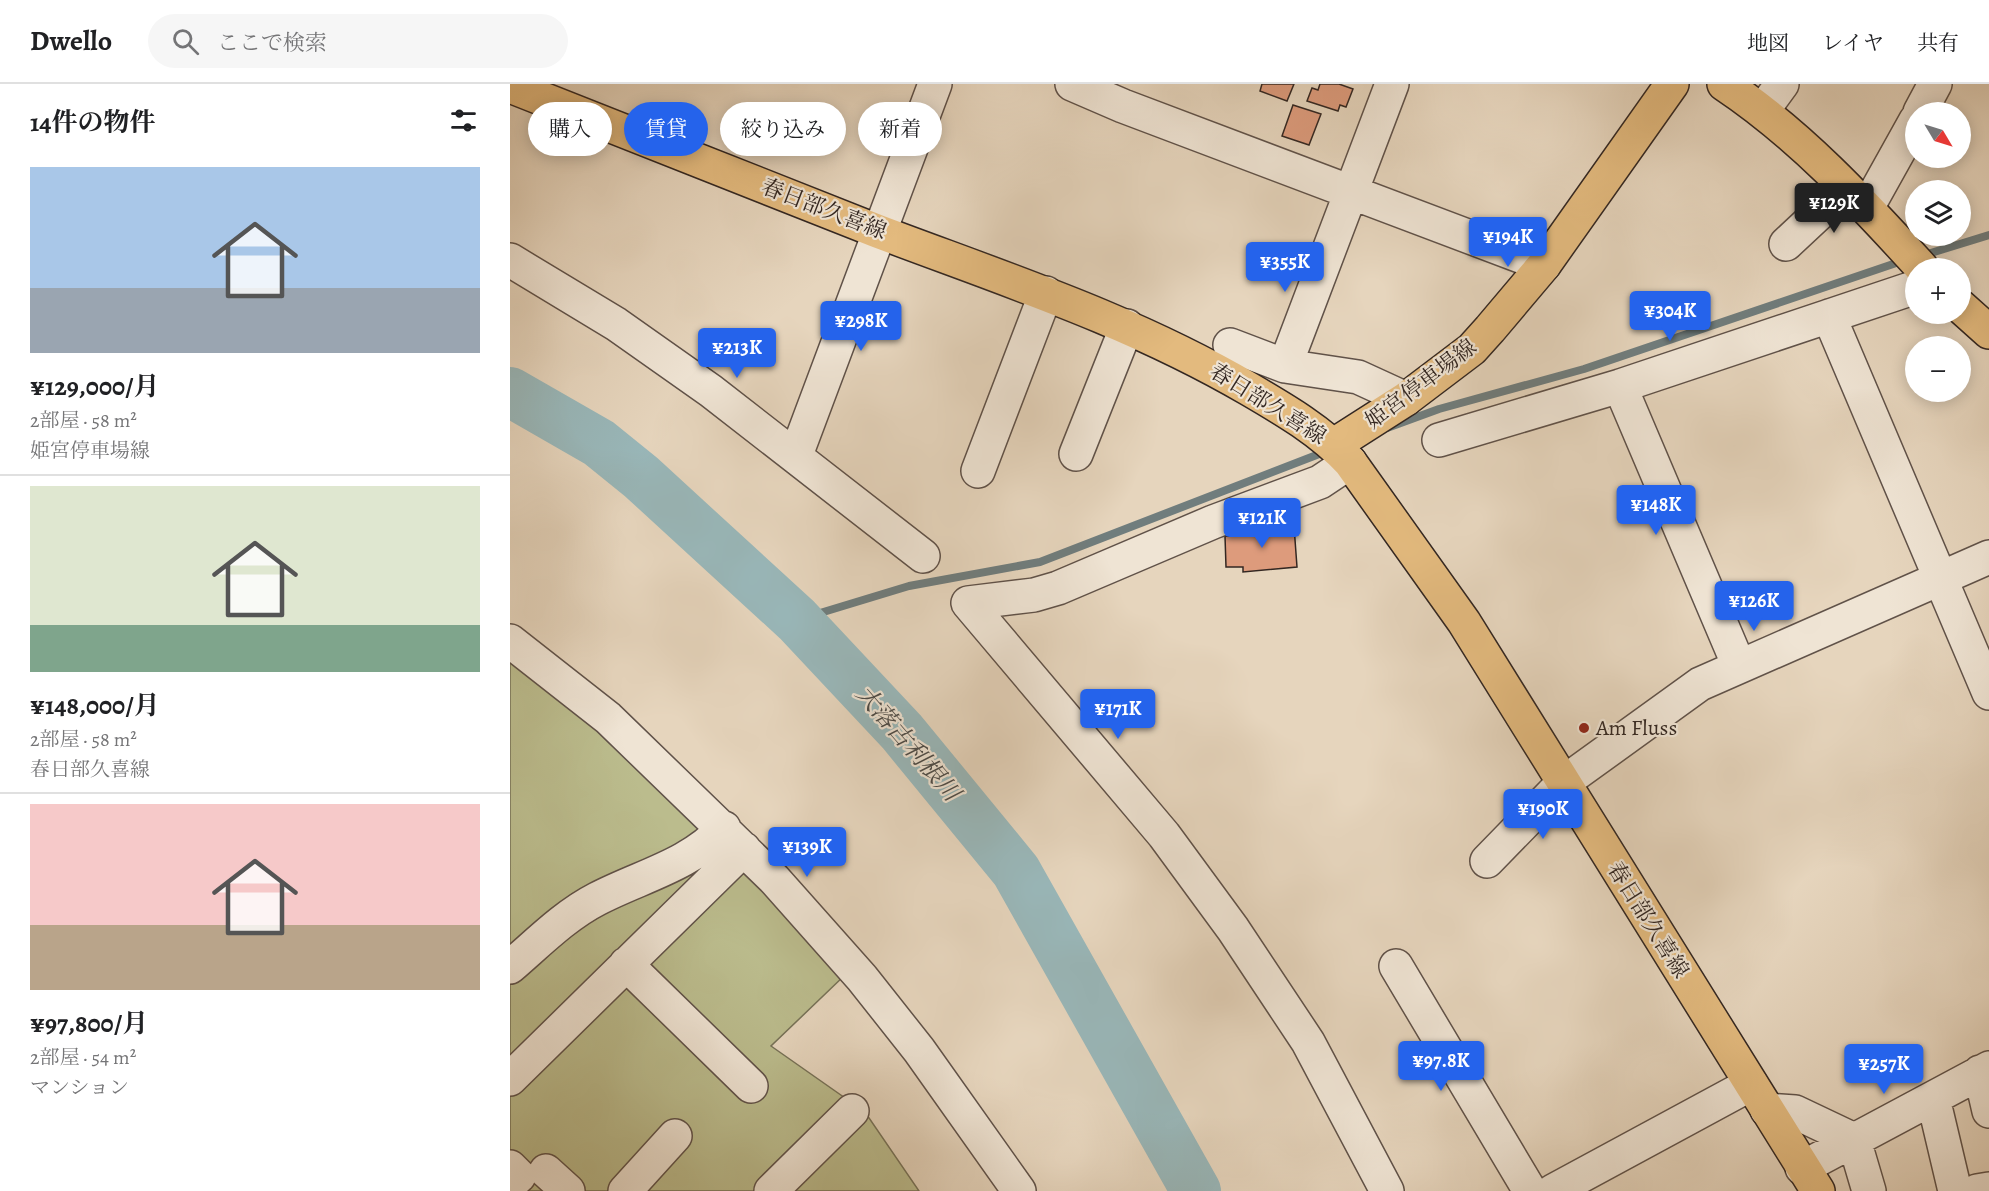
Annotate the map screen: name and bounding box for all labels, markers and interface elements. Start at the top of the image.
search box [148,14,568,68]
text: Dwello [30,22,112,60]
icon: search [169,25,202,58]
text: ここで検索 [217,28,327,58]
text: 地図 [1747,29,1789,57]
text: レイヤ [1822,29,1884,57]
text: 共有 [1917,29,1959,57]
chip: 購入 [528,102,612,156]
chip: 賃貸 [624,102,708,156]
chip: 絞り込み [720,102,846,156]
chip: 新着 [858,102,942,156]
north arrow [1905,102,1971,168]
map controls [1905,102,1971,402]
icon: filters [447,104,480,137]
text: 14件の物件 [30,105,156,140]
street label: 春日部久喜線 [757,171,891,247]
button: layers [1905,180,1971,246]
pin: ¥129K [1792,183,1876,234]
text: ¥129K [1809,189,1859,216]
icon: home [201,206,309,314]
pin: ¥194K [1466,217,1550,268]
text: ¥194K [1483,223,1533,250]
pin: ¥355K [1243,242,1327,293]
text: ¥355K [1260,248,1310,275]
button: + [1905,258,1971,324]
pin: ¥304K [1628,291,1712,342]
text: ¥304K [1644,297,1696,324]
pin: ¥298K [819,301,903,352]
text: ¥298K [834,307,888,334]
pin: ¥213K [695,328,779,379]
street label: 姫宮停車場線 [1359,332,1483,436]
text: ¥213K [712,334,762,361]
button: − [1905,336,1971,402]
street label: 春日部久喜線 [1204,356,1332,452]
text: ¥129,000/月 [30,369,160,404]
text: 2部屋 · 58 m² [30,407,137,434]
text: 姫宮停車場線 [30,437,150,464]
pin: ¥148K [1614,485,1698,536]
text: ¥148K [1631,491,1681,518]
pin: ¥121K [1220,498,1304,549]
text: ¥121K [1238,504,1286,531]
icon: home [201,525,309,633]
pin: ¥126K [1712,581,1796,632]
text: ¥126K [1729,587,1779,614]
water label: 大落古利根川 [849,678,969,810]
text: ¥148,000/月 [30,688,160,723]
pin: ¥171K [1076,689,1160,740]
text: ¥171K [1094,695,1142,722]
place label: Am Fluss [1595,713,1677,743]
marker: Am Fluss [1577,721,1591,735]
text: 2部屋 · 58 m² [30,726,137,753]
text: 春日部久喜線 [30,756,150,783]
pin: ¥190K [1501,789,1585,840]
text: ¥190K [1517,795,1569,822]
pin: ¥139K [765,827,849,878]
text: ¥139K [782,833,832,860]
icon: home [201,843,309,951]
street label: 春日部久喜線 [1600,856,1696,984]
text: ¥97,800/月 [30,1006,148,1041]
pin: ¥97.8K [1392,1041,1490,1092]
text: 2部屋 · 54 m² [30,1044,136,1071]
pin: ¥257K [1842,1044,1926,1095]
text: ¥97.8K [1412,1047,1470,1074]
text: ¥257K [1858,1050,1910,1077]
text: マンション [30,1074,129,1101]

